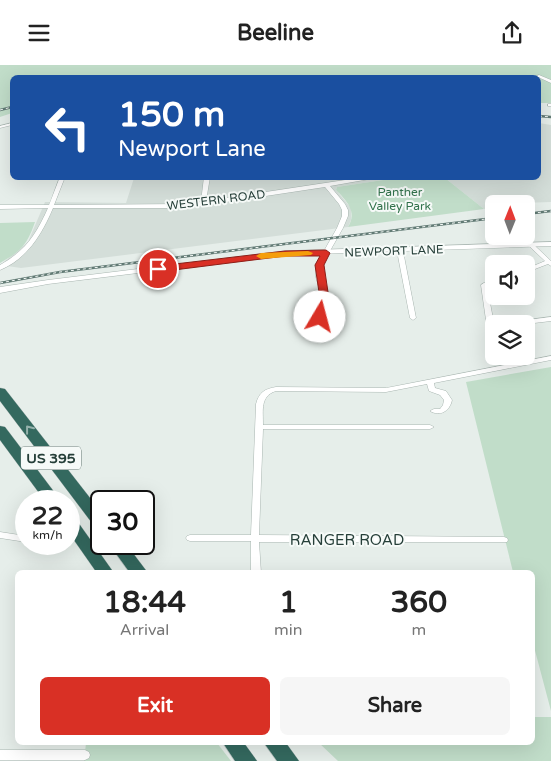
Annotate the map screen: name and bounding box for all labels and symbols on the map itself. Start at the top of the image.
park label: Panther Valley Park [369,185,432,213]
street label: WESTERN ROAD [166,187,266,213]
north arrow [485,195,535,245]
street label: NEWPORT LANE [344,242,444,260]
pin [137,248,179,290]
position arrow [293,290,345,342]
one-way arrow [26,426,34,435]
road number: US 395 [21,447,81,469]
speed limit sign: 30 [90,490,155,555]
street label: RANGER ROAD [290,531,404,549]

